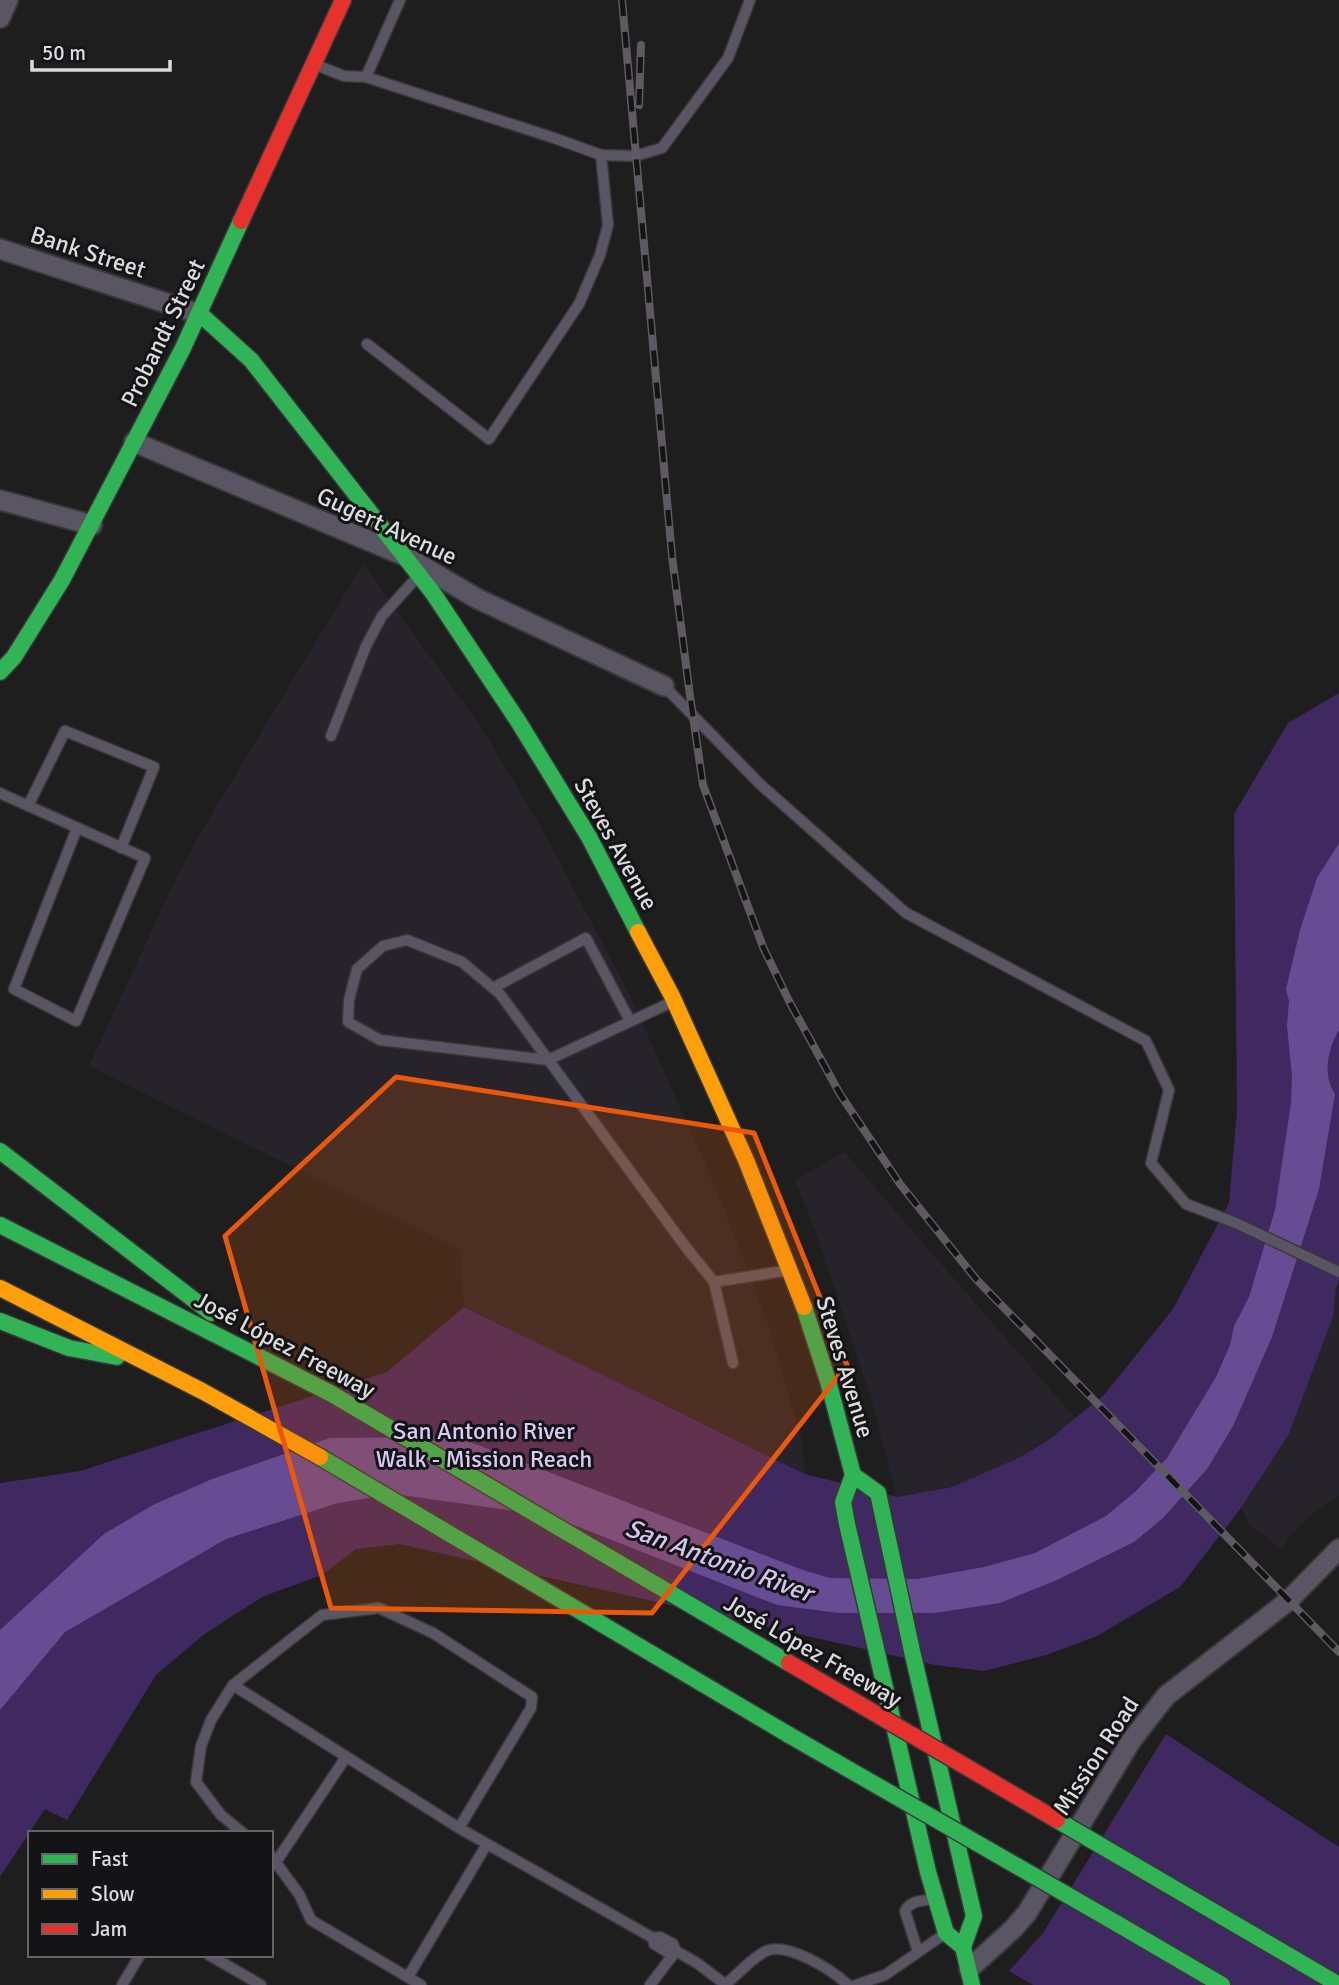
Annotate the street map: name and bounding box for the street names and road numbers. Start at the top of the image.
street label: Bank Street [26,219,150,285]
street label: Probandt Street [114,254,212,412]
street label: Gugert Avenue [312,480,462,572]
street label: Steves Avenue [567,773,665,915]
street label: José López Freeway [189,1285,381,1405]
street label: Steves Avenue [809,1292,881,1442]
street label: José López Freeway [719,1588,907,1714]
street label: Mission Road [1046,1691,1146,1821]

